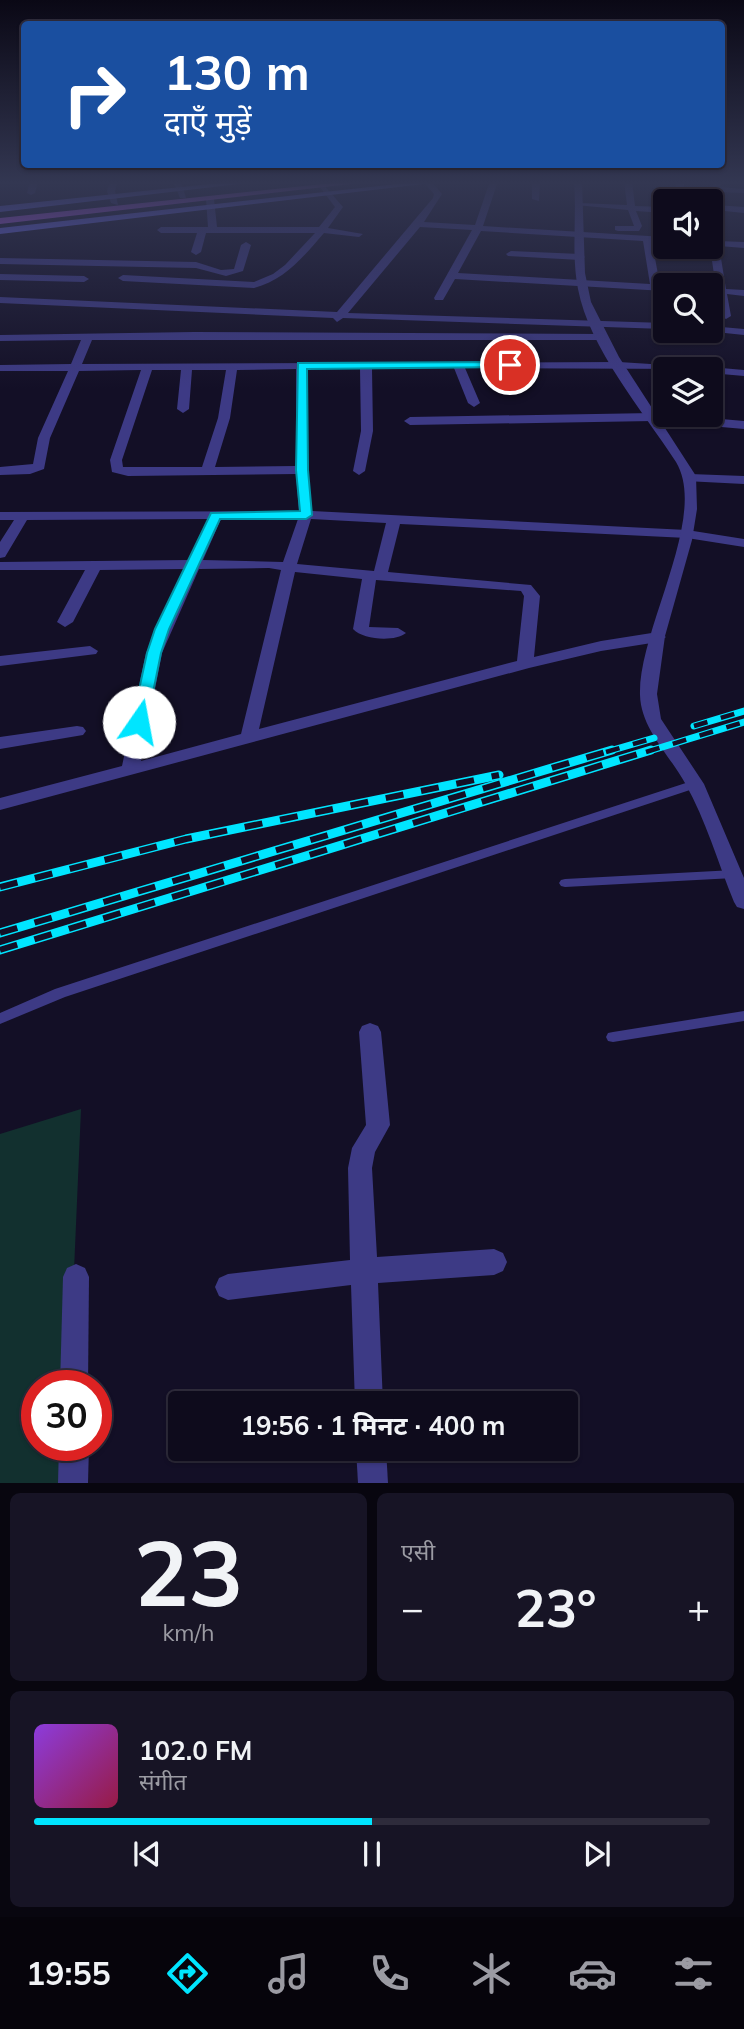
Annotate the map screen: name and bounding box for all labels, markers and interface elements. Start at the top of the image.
text: 130 m [164,41,310,102]
icon: right [49,49,140,140]
text: दाएँ मुड़ें [164,102,252,142]
map controls [653,189,723,427]
button: sound [653,189,723,259]
button: search [653,273,723,343]
pin [480,335,540,395]
icon: arrive [491,346,529,384]
button: layers [653,357,723,427]
position arrow [102,685,176,759]
speed limit sign: 30 [21,1370,112,1461]
text: 19:56 · 1 मिनट · 400 m [241,1409,506,1442]
text: 23 [134,1515,243,1629]
text: एसी [401,1537,435,1566]
text: 23° [514,1575,597,1640]
text: − [401,1584,424,1632]
text: + [687,1584,710,1632]
text: km/h [162,1618,215,1647]
text: 102.0 FM [139,1734,252,1767]
text: संगीत [139,1767,187,1796]
icon: previous [128,1835,166,1873]
icon: pause [353,1835,391,1873]
icon: next [578,1835,616,1873]
icon: directions [163,1949,212,1998]
icon: music [264,1949,313,1998]
icon: phone [365,1949,414,1998]
icon: climate [467,1949,516,1998]
icon: car [568,1949,617,1998]
icon: filters [669,1949,718,1998]
text: 19:55 [26,1953,111,1993]

